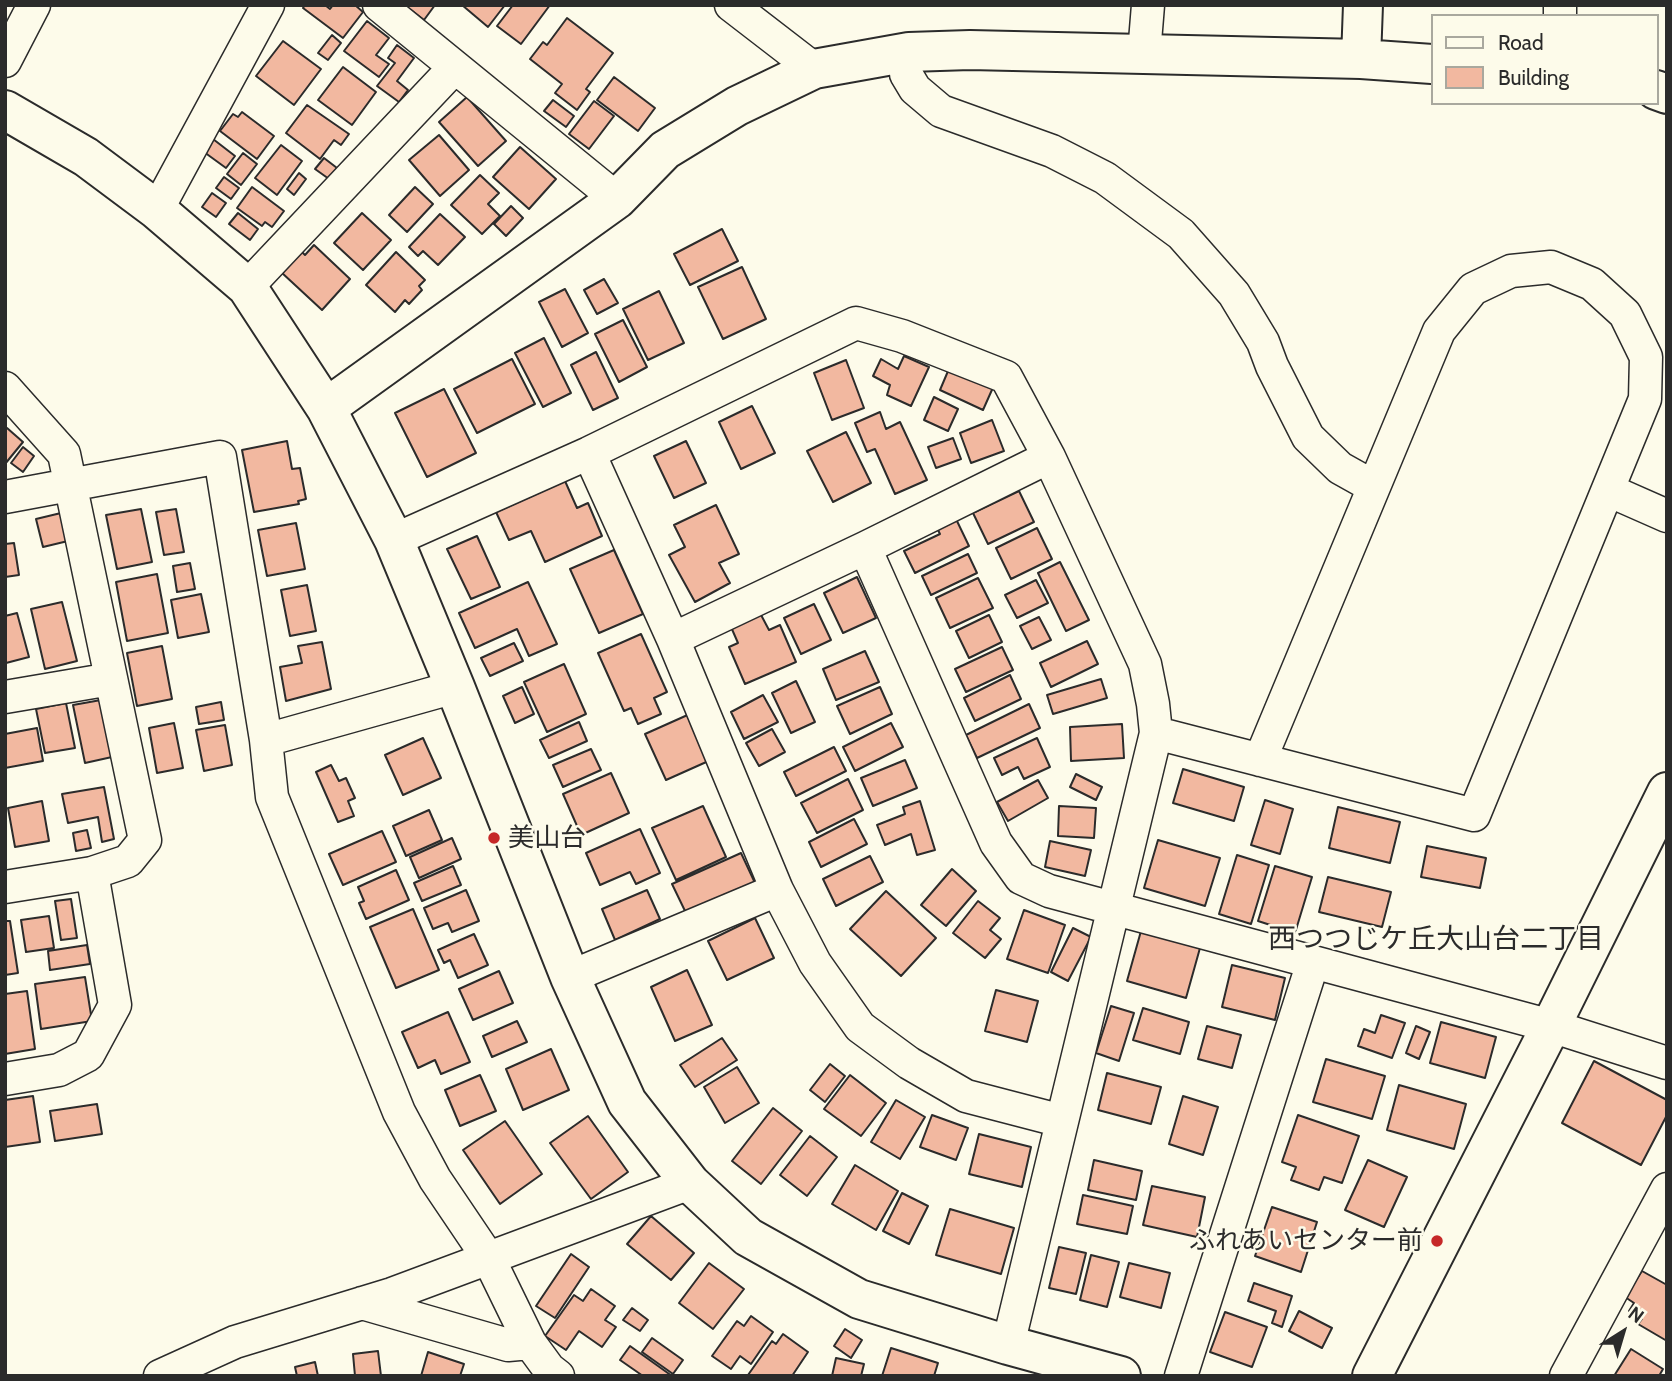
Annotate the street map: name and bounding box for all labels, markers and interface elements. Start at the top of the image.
legend [1430,14,1658,105]
text: Road [1498,30,1544,55]
text: Building [1498,65,1569,90]
place label: 美山台 [508,822,586,854]
marker: 美山台 [486,830,502,846]
district label: 西つつじケ丘大山台二丁目 [1268,923,1604,957]
place label: ふれあいセンター前 [1189,1225,1423,1257]
marker: ふれあいセンター前 [1429,1233,1445,1249]
north arrow [1588,1297,1658,1367]
text: N [1624,1302,1648,1328]

